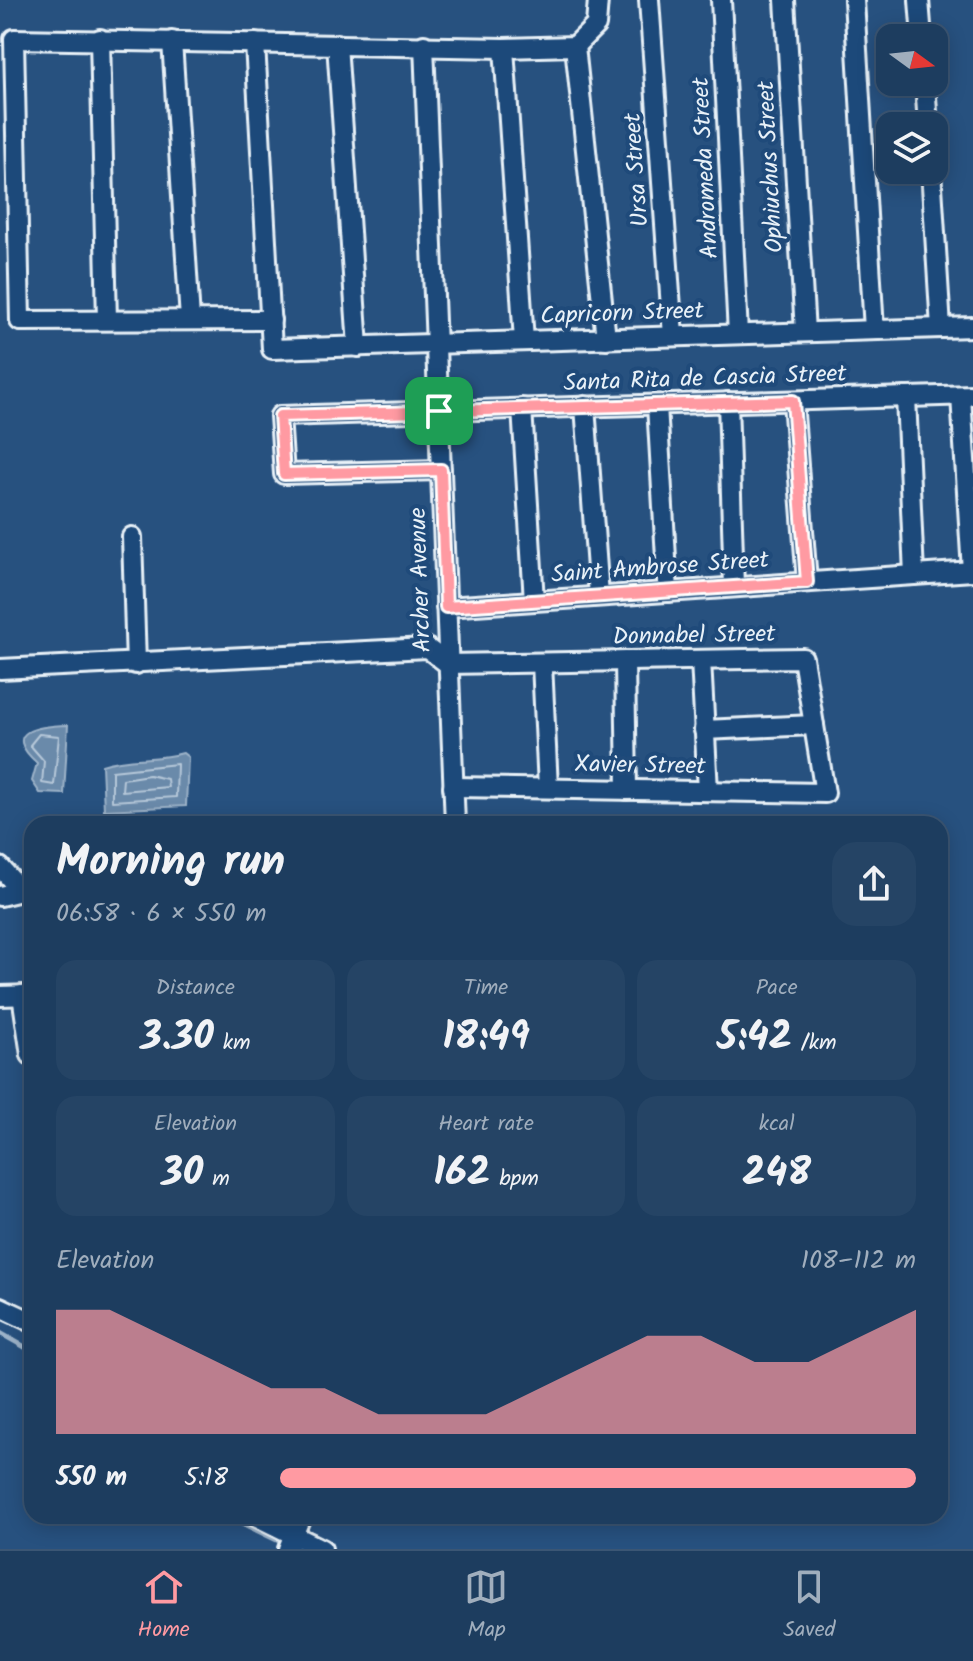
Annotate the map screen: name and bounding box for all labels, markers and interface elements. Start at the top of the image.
north arrow [876,24,948,96]
map controls [876,24,948,184]
street label: Andromeda Street [682,75,730,260]
street label: Ophiuchus Street [747,79,795,254]
street label: Ursa Street [614,111,660,228]
button: layers [876,112,948,184]
street label: Capricorn Street [540,292,705,336]
street label: Santa Rita de Cascia Street [563,355,848,403]
pin [405,377,473,445]
icon: arrive [417,389,461,433]
street label: Archer Avenue [399,507,443,653]
street label: Saint Ambrose Street [550,541,771,595]
street label: Donnabel Street [612,615,777,657]
street label: Xavier Street [574,745,707,787]
text: Morning run [56,828,285,898]
button: share [832,842,916,926]
text: 06:58 · 6 × 550 m [56,893,267,935]
text: Distance [156,971,235,1006]
text: Time [464,971,508,1006]
text: Pace [756,971,798,1006]
text: 3.30 [140,1006,214,1070]
text: 18:49 [442,1006,530,1070]
text: 5:42 [717,1006,792,1070]
text: km [214,1026,251,1061]
text: /km [792,1026,836,1061]
text: Elevation [154,1107,237,1142]
text: Heart rate [438,1107,534,1142]
text: kcal [759,1107,795,1142]
text: 30 [161,1142,203,1206]
text: 162 [433,1142,490,1206]
text: 248 [742,1142,811,1206]
text: m [203,1162,230,1197]
text: bpm [490,1162,539,1197]
text: Elevation [56,1240,154,1282]
text: 108–112 m [801,1240,916,1282]
text: 550 m [56,1457,127,1499]
text: 5:18 [184,1457,228,1499]
tab: Home [137,1565,190,1648]
tab: Map [464,1565,508,1648]
tab: Saved [783,1565,836,1648]

